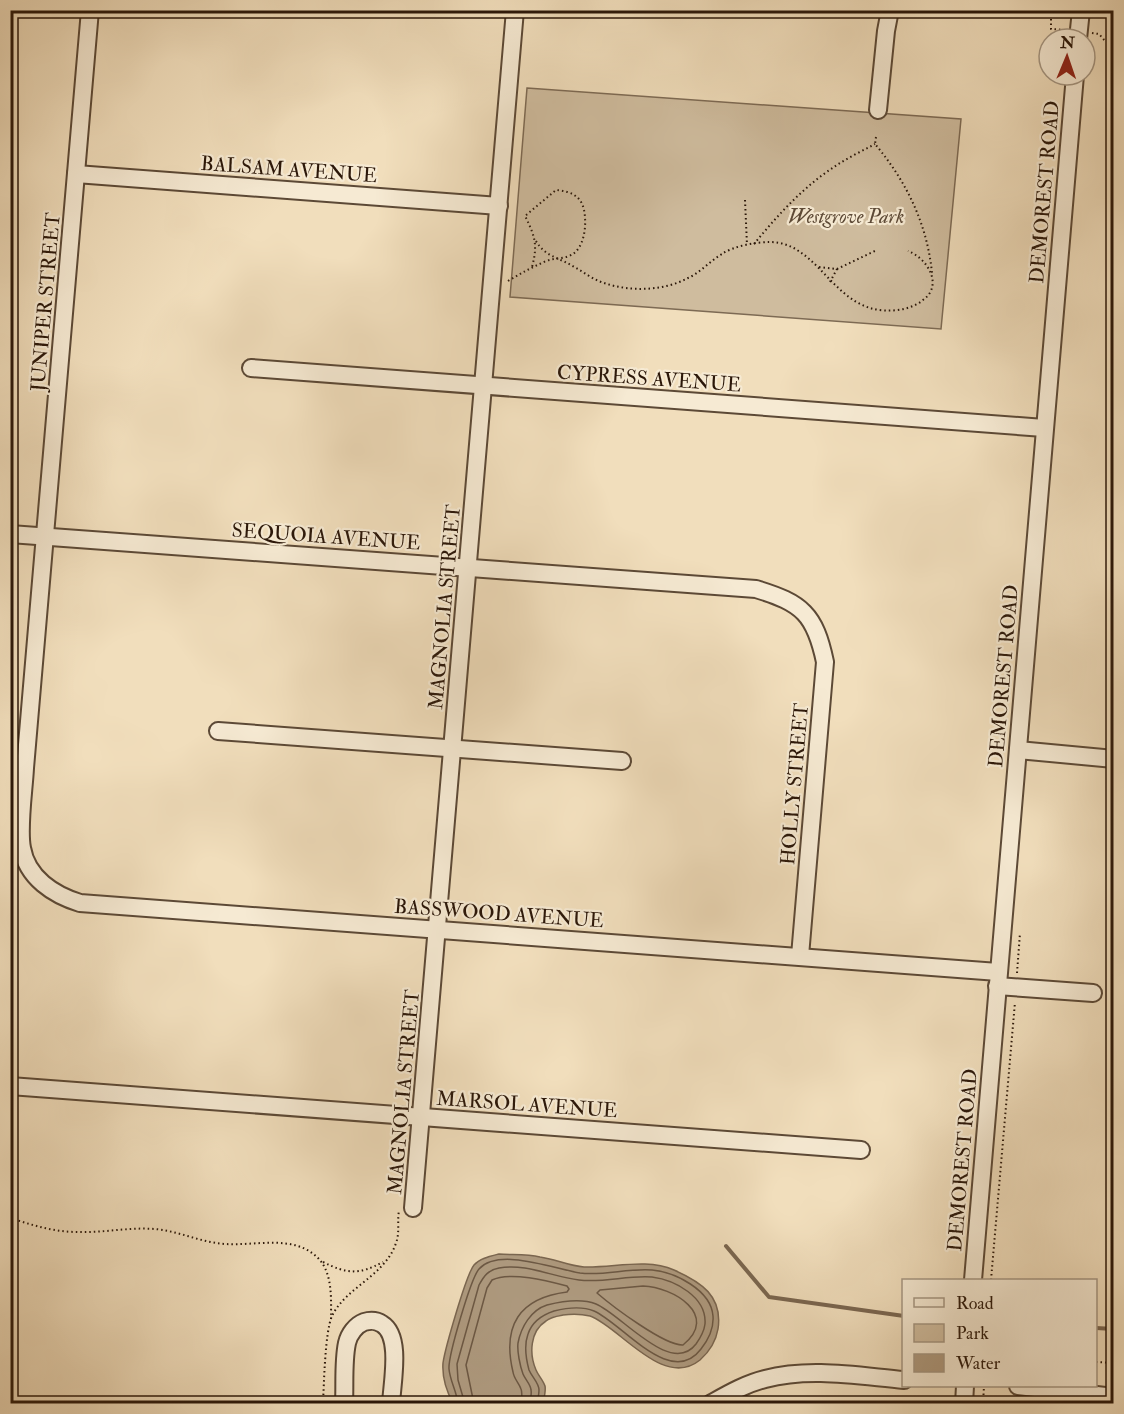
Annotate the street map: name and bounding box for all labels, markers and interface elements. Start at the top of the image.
north arrow [1037,27,1097,87]
text: N [1059,33,1076,53]
street label: DEMOREST ROAD [1024,100,1065,285]
street label: BALSAM AVENUE [200,151,378,188]
park label: Westgrove Park [788,204,904,229]
street label: JUNIPER STREET [25,211,66,394]
street label: CYPRESS AVENUE [556,360,742,397]
street label: MAGNOLIA STREET [423,503,466,711]
street label: SEQUOIA AVENUE [231,517,421,556]
street label: DEMOREST ROAD [983,584,1024,769]
street label: HOLLY STREET [775,702,814,866]
street label: BASSWOOD AVENUE [393,894,605,933]
street label: MAGNOLIA STREET [382,988,425,1196]
street label: DEMOREST ROAD [942,1068,983,1253]
street label: MARSOL AVENUE [436,1086,618,1123]
legend [902,1279,1097,1387]
text: Road [956,1292,994,1315]
text: Park [956,1322,989,1345]
text: Water [955,1352,1000,1375]

